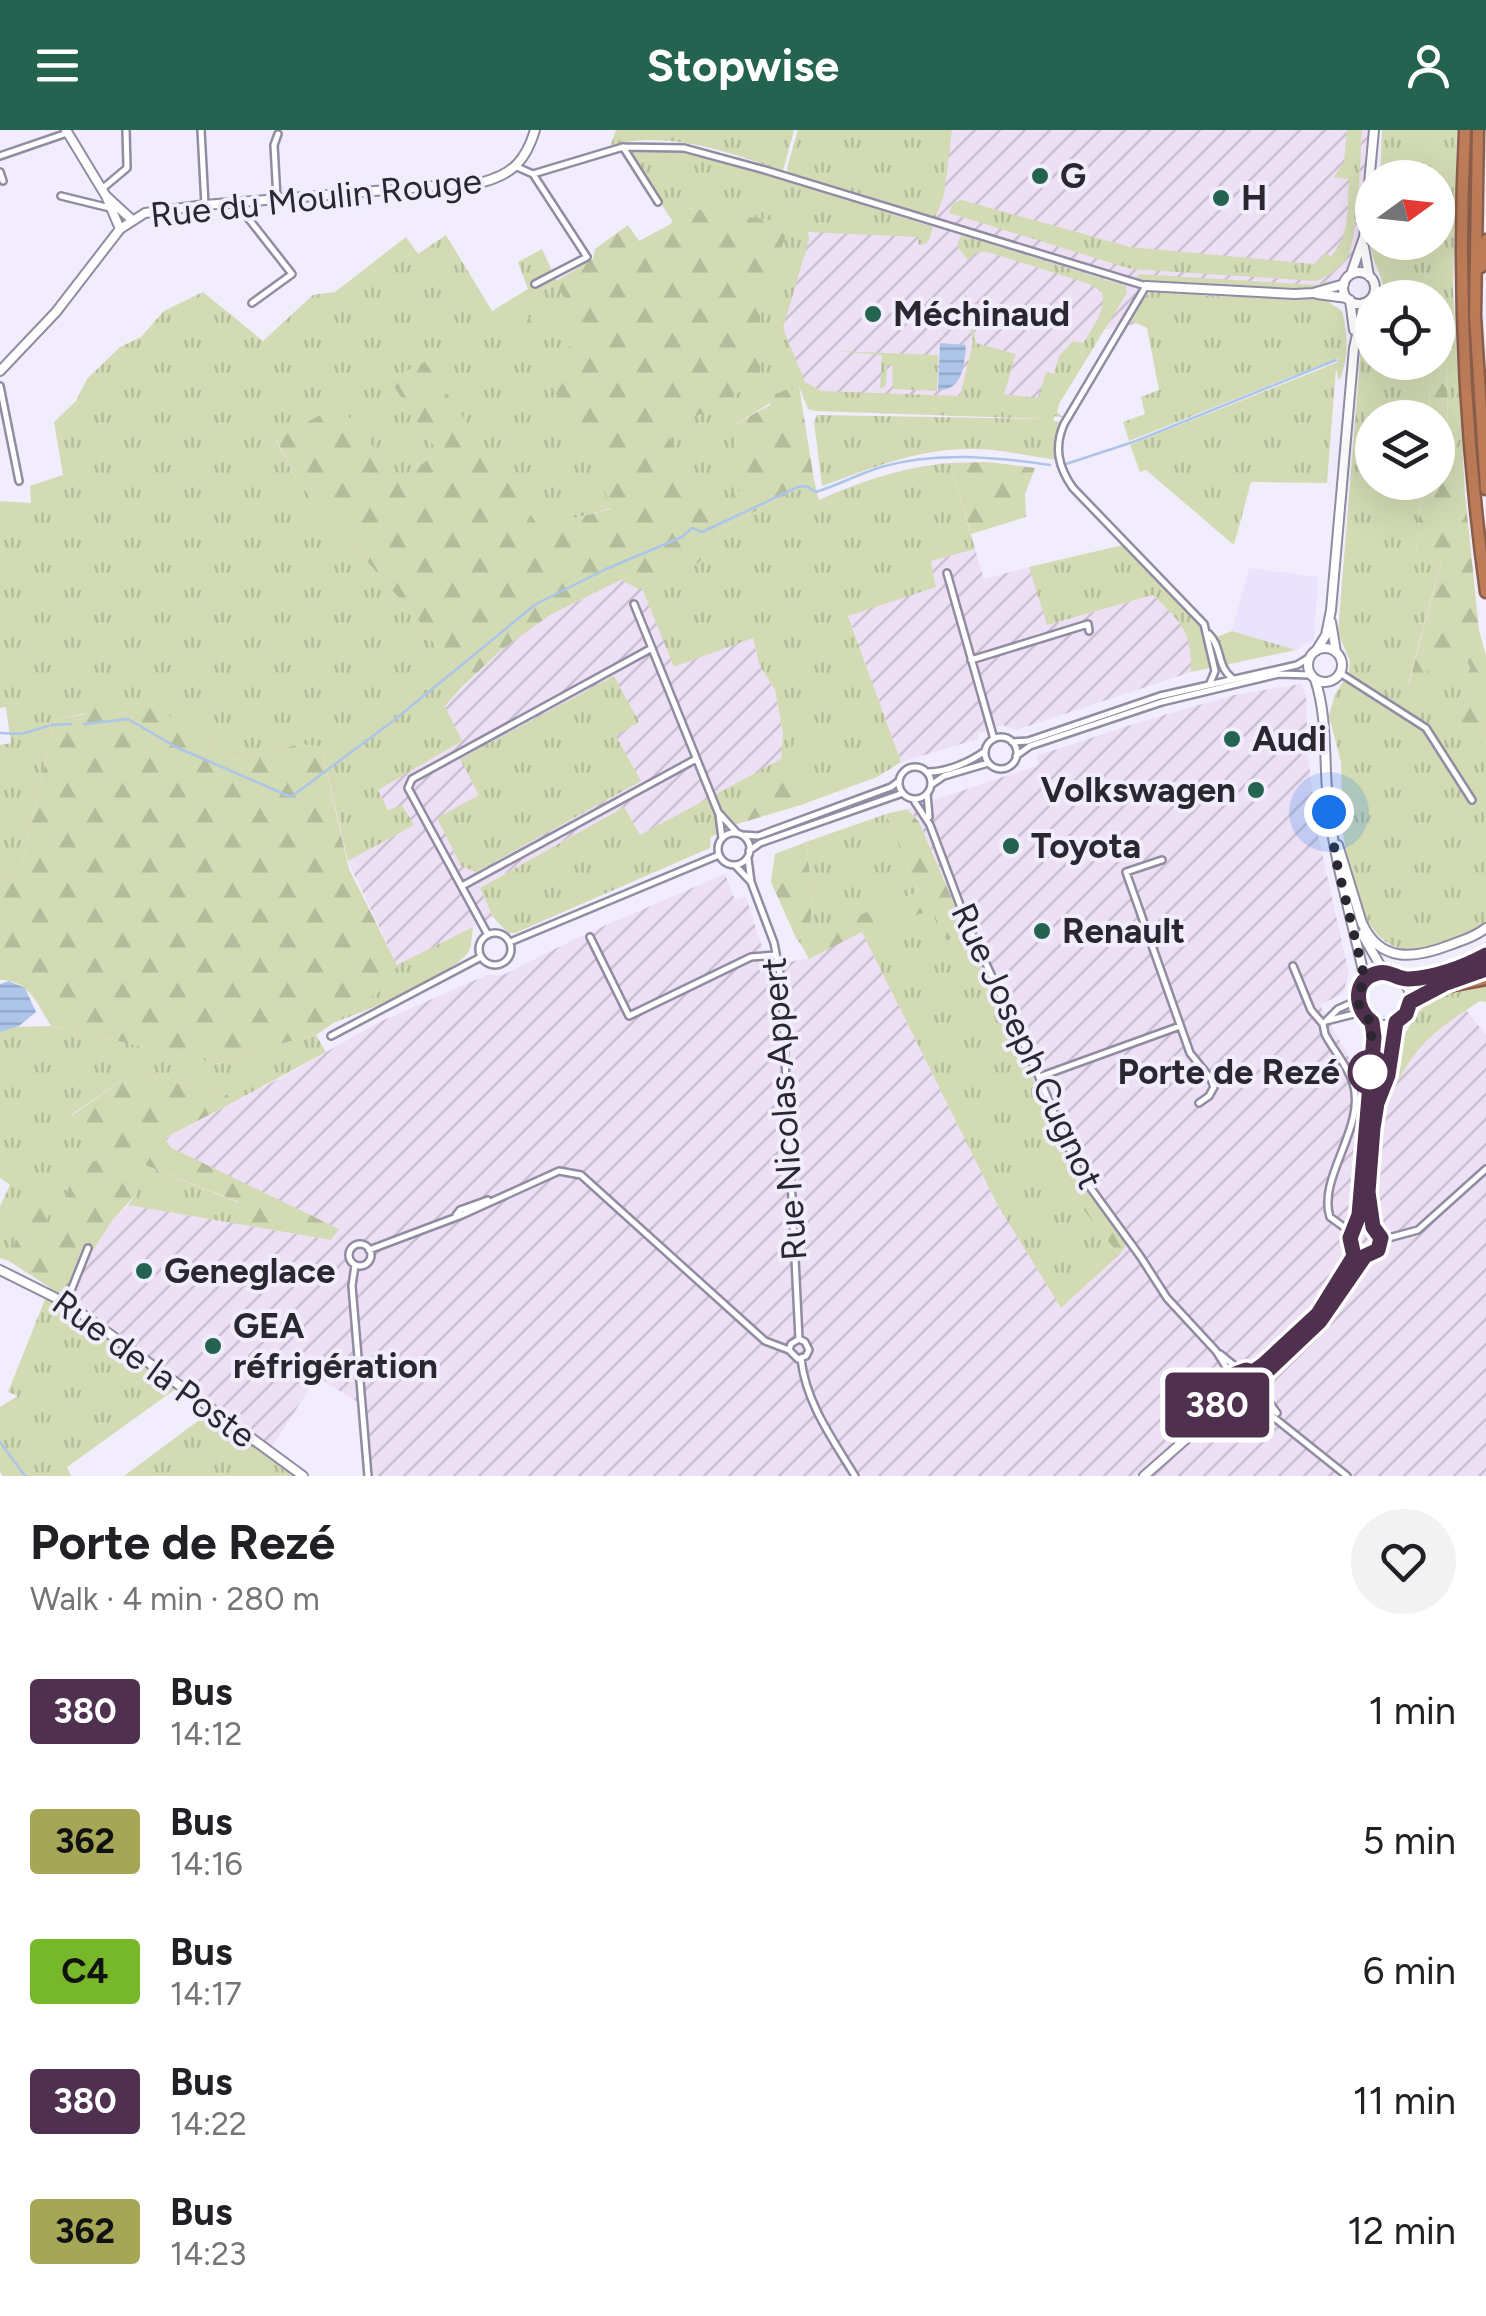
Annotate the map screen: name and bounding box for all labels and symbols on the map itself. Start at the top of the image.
place label: G [1060,155,1086,197]
street label: Rue du Moulin Rouge [148,160,484,236]
north arrow [1355,160,1455,260]
marker: G [1029,165,1051,187]
place label: H [1241,177,1267,219]
marker: H [1210,187,1232,209]
place label: Méchinaud [893,293,1070,335]
marker: Méchinaud [862,303,884,325]
place label: Audi [1252,718,1327,760]
marker: Audi [1221,728,1243,750]
place label: Volkswagen [1040,769,1236,811]
marker: Volkswagen [1245,779,1267,801]
your location [1304,787,1354,837]
place label: Toyota [1031,825,1141,867]
marker: Toyota [1000,835,1022,857]
street label: Rue Joseph Cugnot [942,897,1112,1195]
place label: Renault [1062,910,1185,952]
marker: Renault [1031,920,1053,942]
street label: Rue Nicolas Appert [752,956,816,1262]
place label: Porte de Rezé [1117,1051,1340,1093]
marker: Porte de Rezé [1349,1051,1391,1093]
place label: Geneglace [164,1250,335,1292]
marker: Geneglace [133,1260,155,1282]
street label: Rue de la Poste [44,1281,264,1457]
place label: GEA réfrigération [233,1305,438,1387]
marker: GEA réfrigération [202,1335,224,1357]
line badge: 380 [1160,1372,1274,1438]

